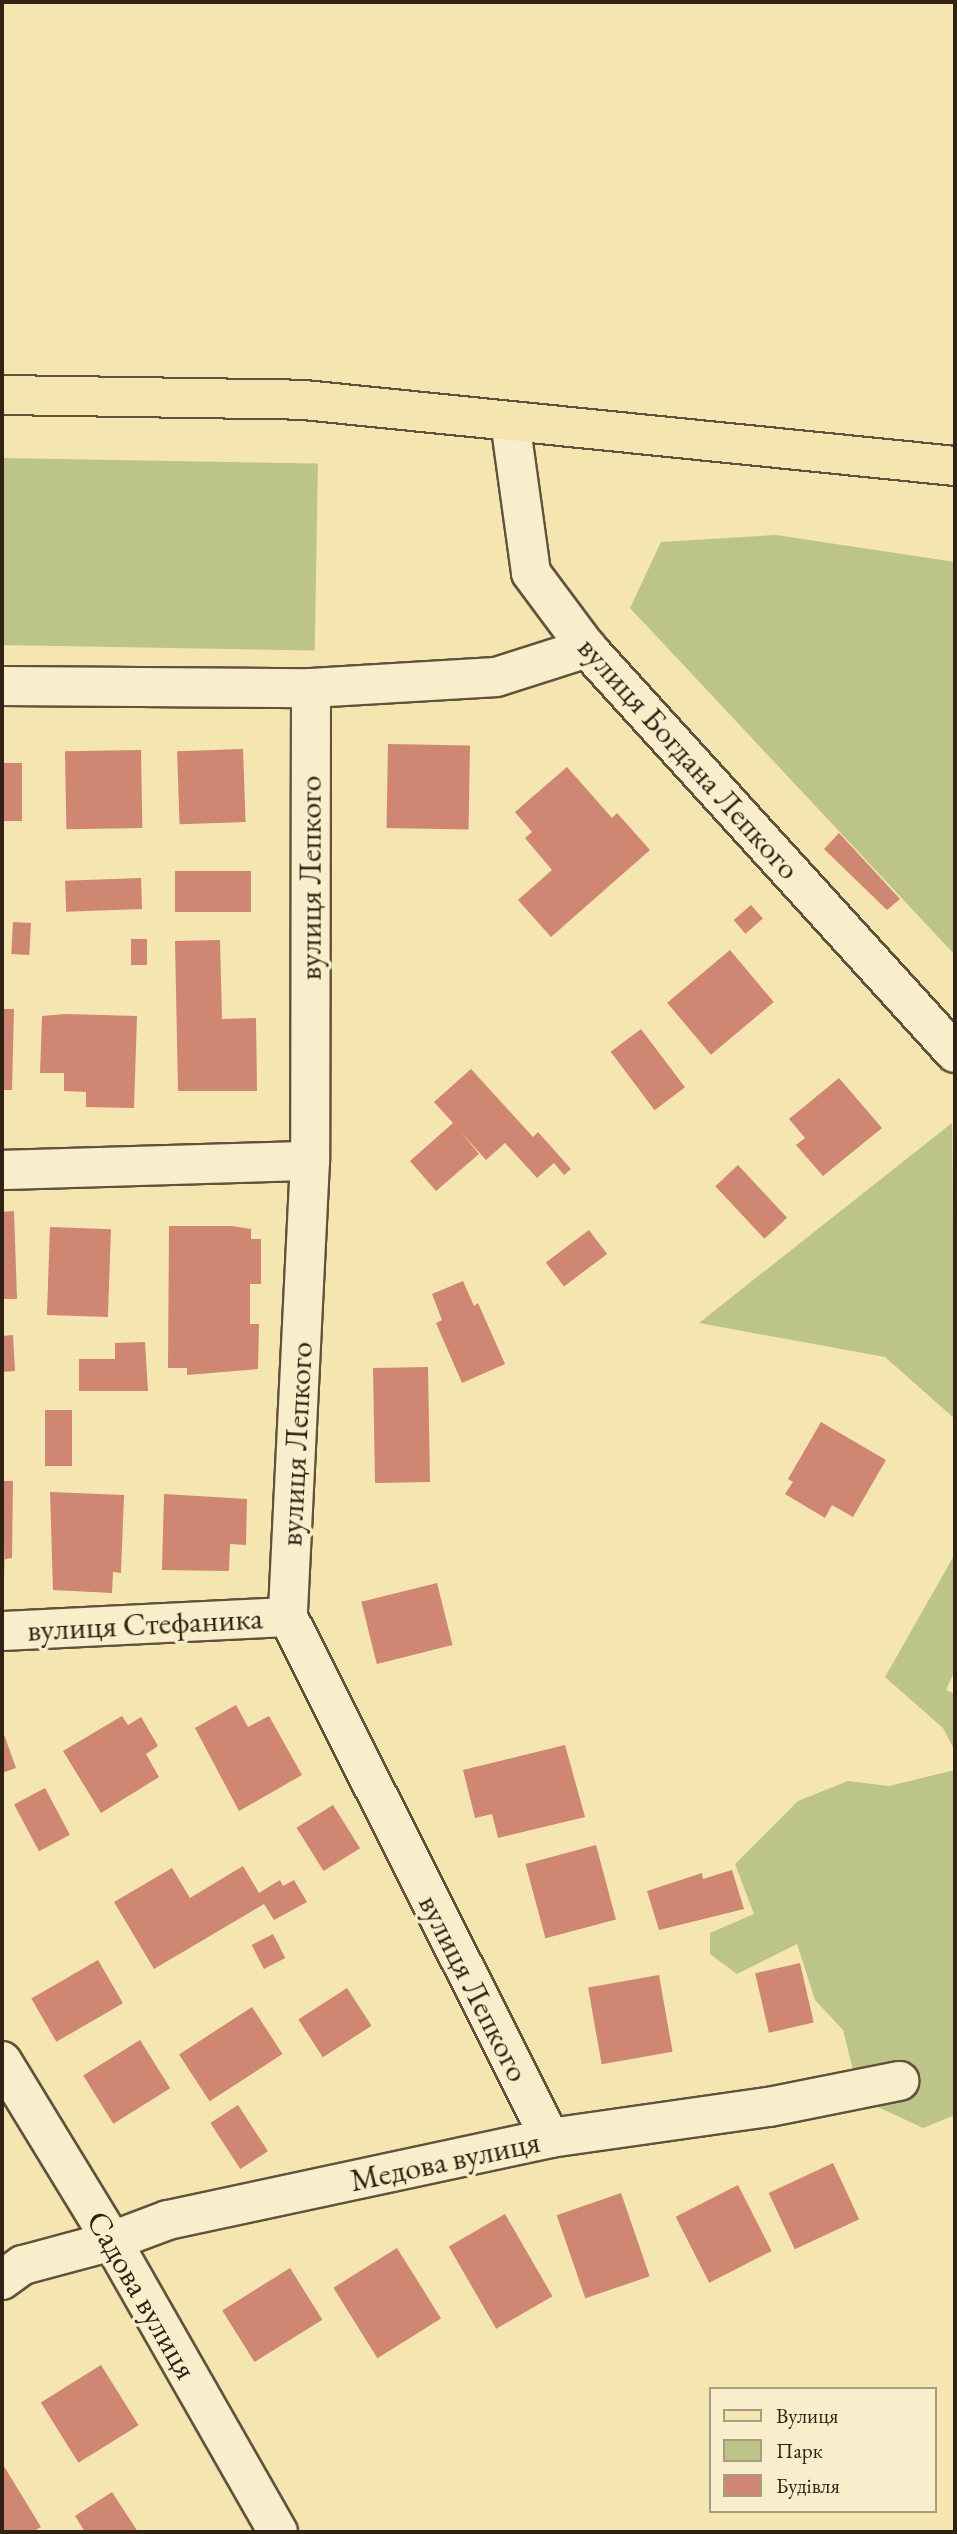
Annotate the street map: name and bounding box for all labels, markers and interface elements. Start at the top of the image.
street label: вулиця Богдана Лепкого [570,629,808,887]
street label: вулиця Лепкого [291,776,329,980]
street label: вулиця Лепкого [271,1341,321,1547]
street label: вулиця Стефаника [26,1599,264,1649]
street label: вулиця Лепкого [410,1888,538,2088]
street label: Медова вулиця [347,2122,543,2200]
street label: Садова вулиця [78,2204,206,2386]
legend [708,2387,936,2513]
text: Вулиця [776,2402,838,2429]
text: Парк [776,2437,823,2464]
text: Будівля [776,2472,840,2499]

